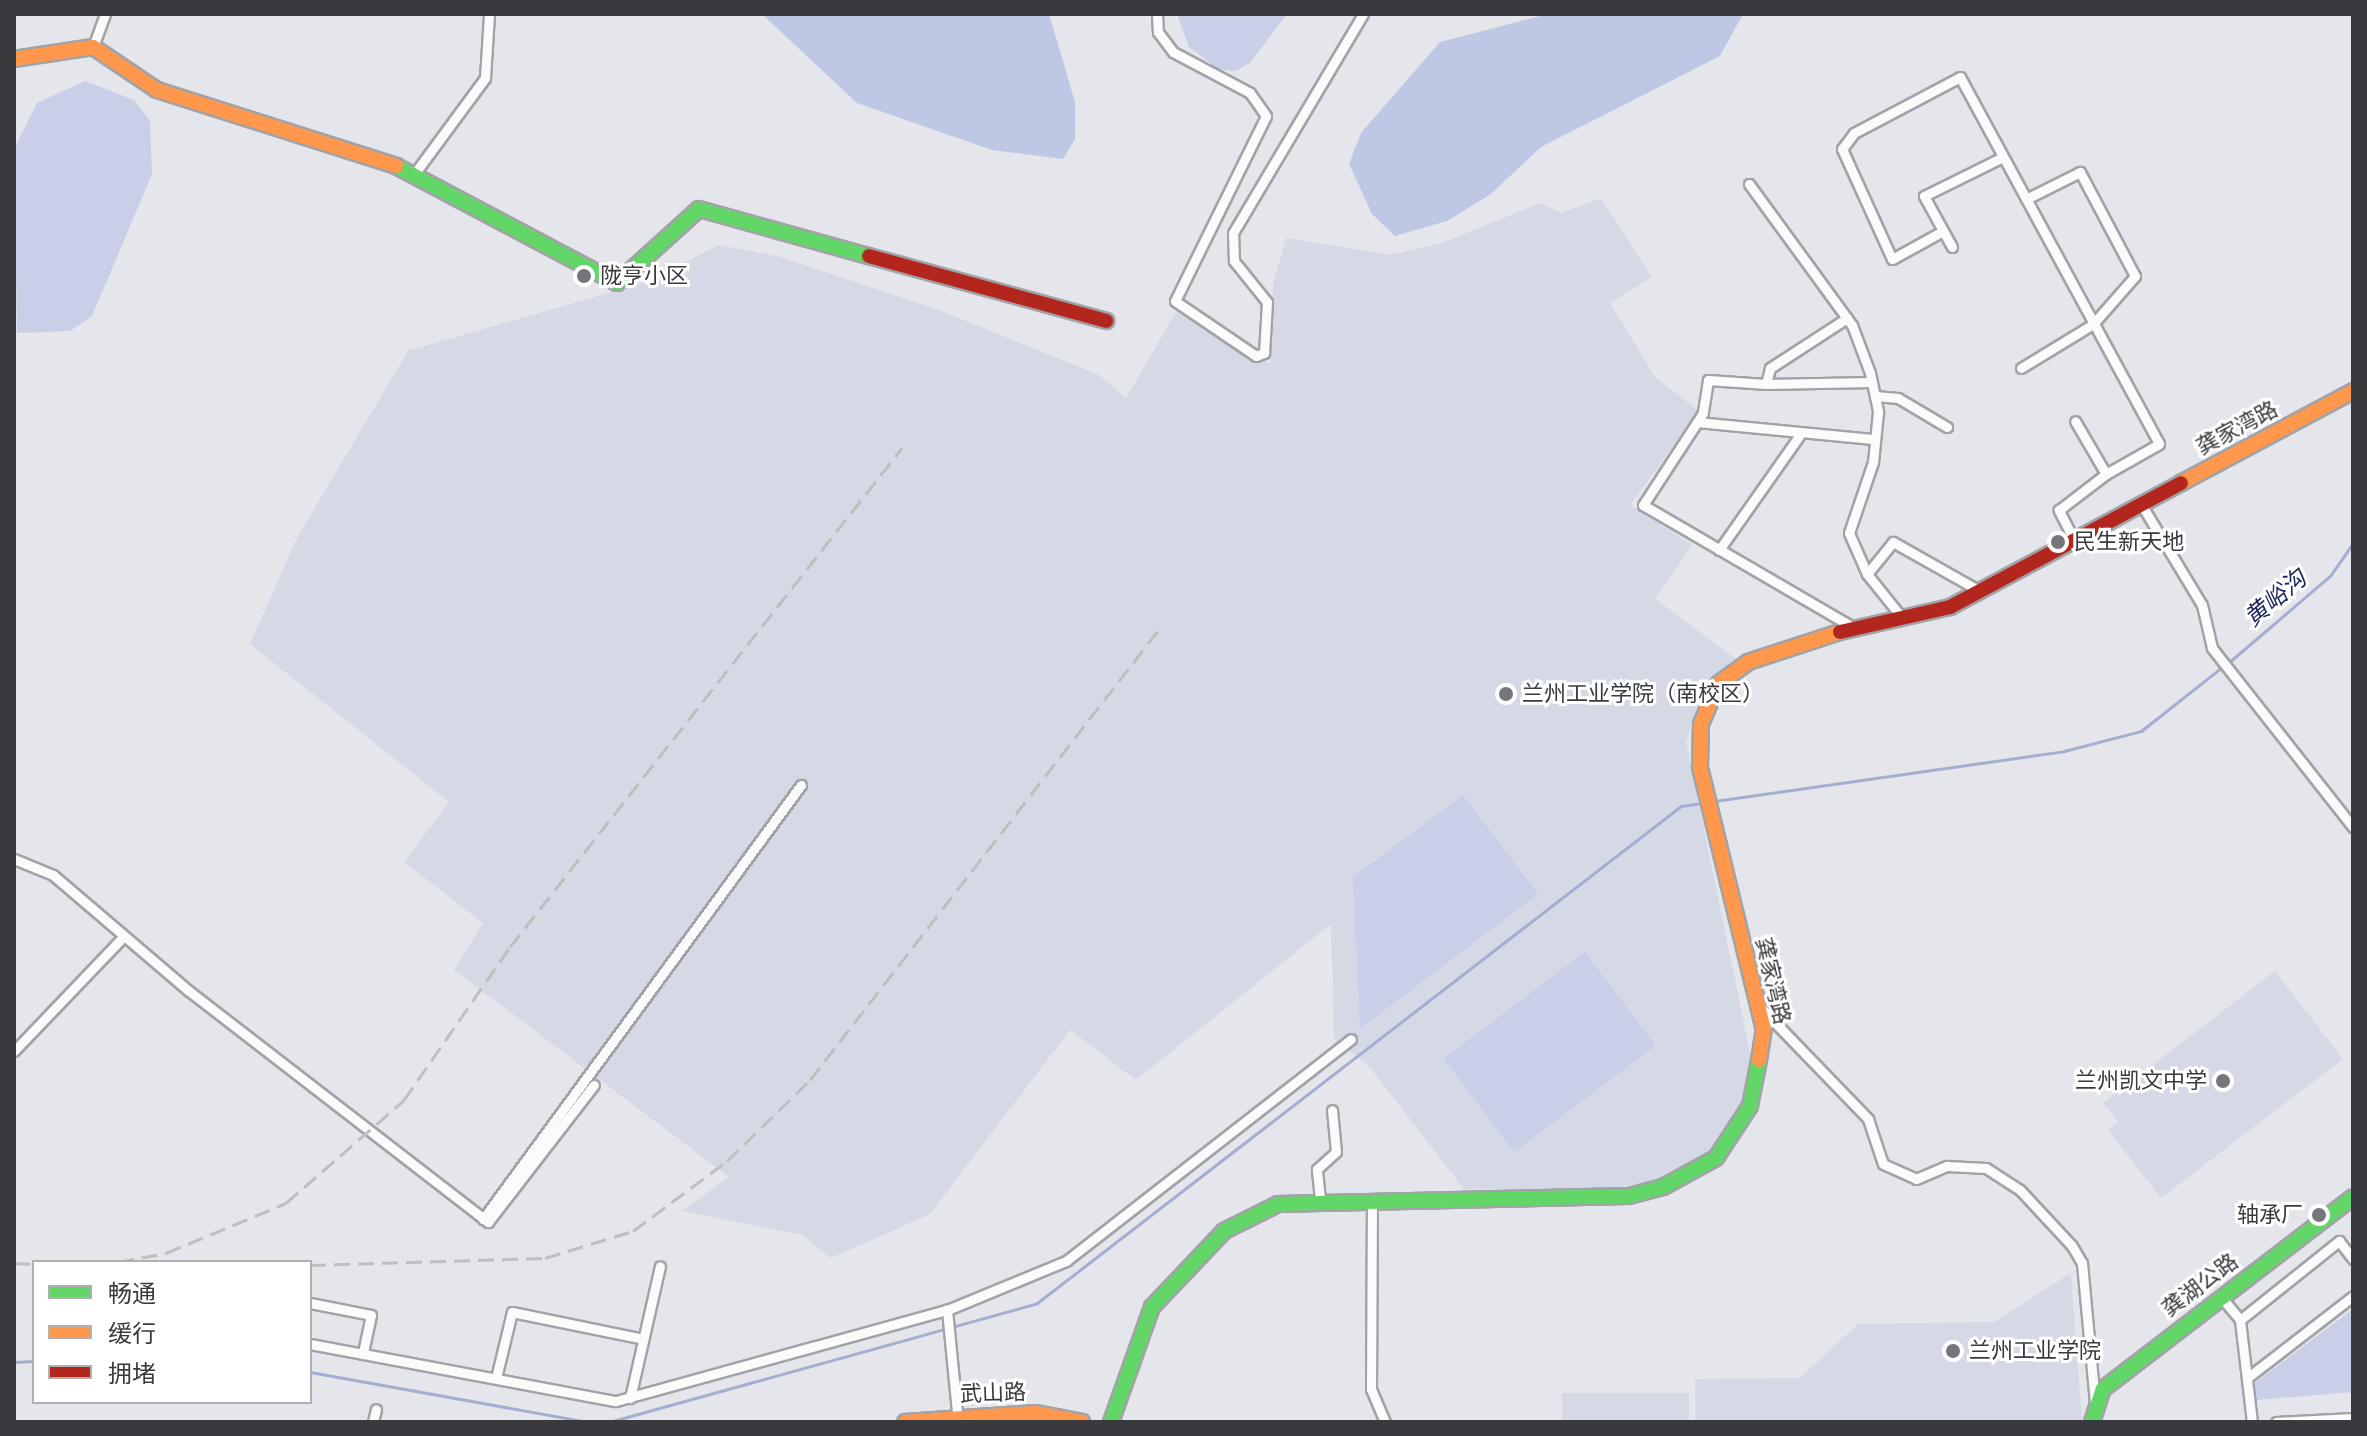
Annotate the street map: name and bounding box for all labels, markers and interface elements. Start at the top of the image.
place label: 陇亨小区 [600,263,688,289]
marker: 陇亨小区 [575,267,593,285]
street label: 龚家湾路 [2192,396,2282,460]
place label: 民生新天地 [2074,529,2184,555]
marker: 民生新天地 [2049,533,2067,551]
water label: 黄峪沟 [2238,564,2312,632]
place label: 兰州工业学院（南校区） [1522,681,1764,707]
marker: 兰州工业学院（南校区） [1497,685,1515,703]
street label: 龚家湾路 [1750,935,1796,1027]
place label: 兰州凯文中学 [2075,1068,2207,1094]
marker: 兰州凯文中学 [2214,1072,2232,1090]
place label: 轴承厂 [2237,1202,2303,1228]
marker: 轴承厂 [2310,1206,2328,1224]
street label: 龚湖公路 [2157,1248,2243,1322]
legend [32,1260,312,1404]
text: 畅通 [108,1275,156,1311]
text: 缓行 [108,1315,156,1351]
place label: 兰州工业学院 [1969,1338,2101,1364]
marker: 兰州工业学院 [1944,1342,1962,1360]
text: 拥堵 [108,1355,156,1391]
street label: 武山路 [960,1379,1026,1407]

